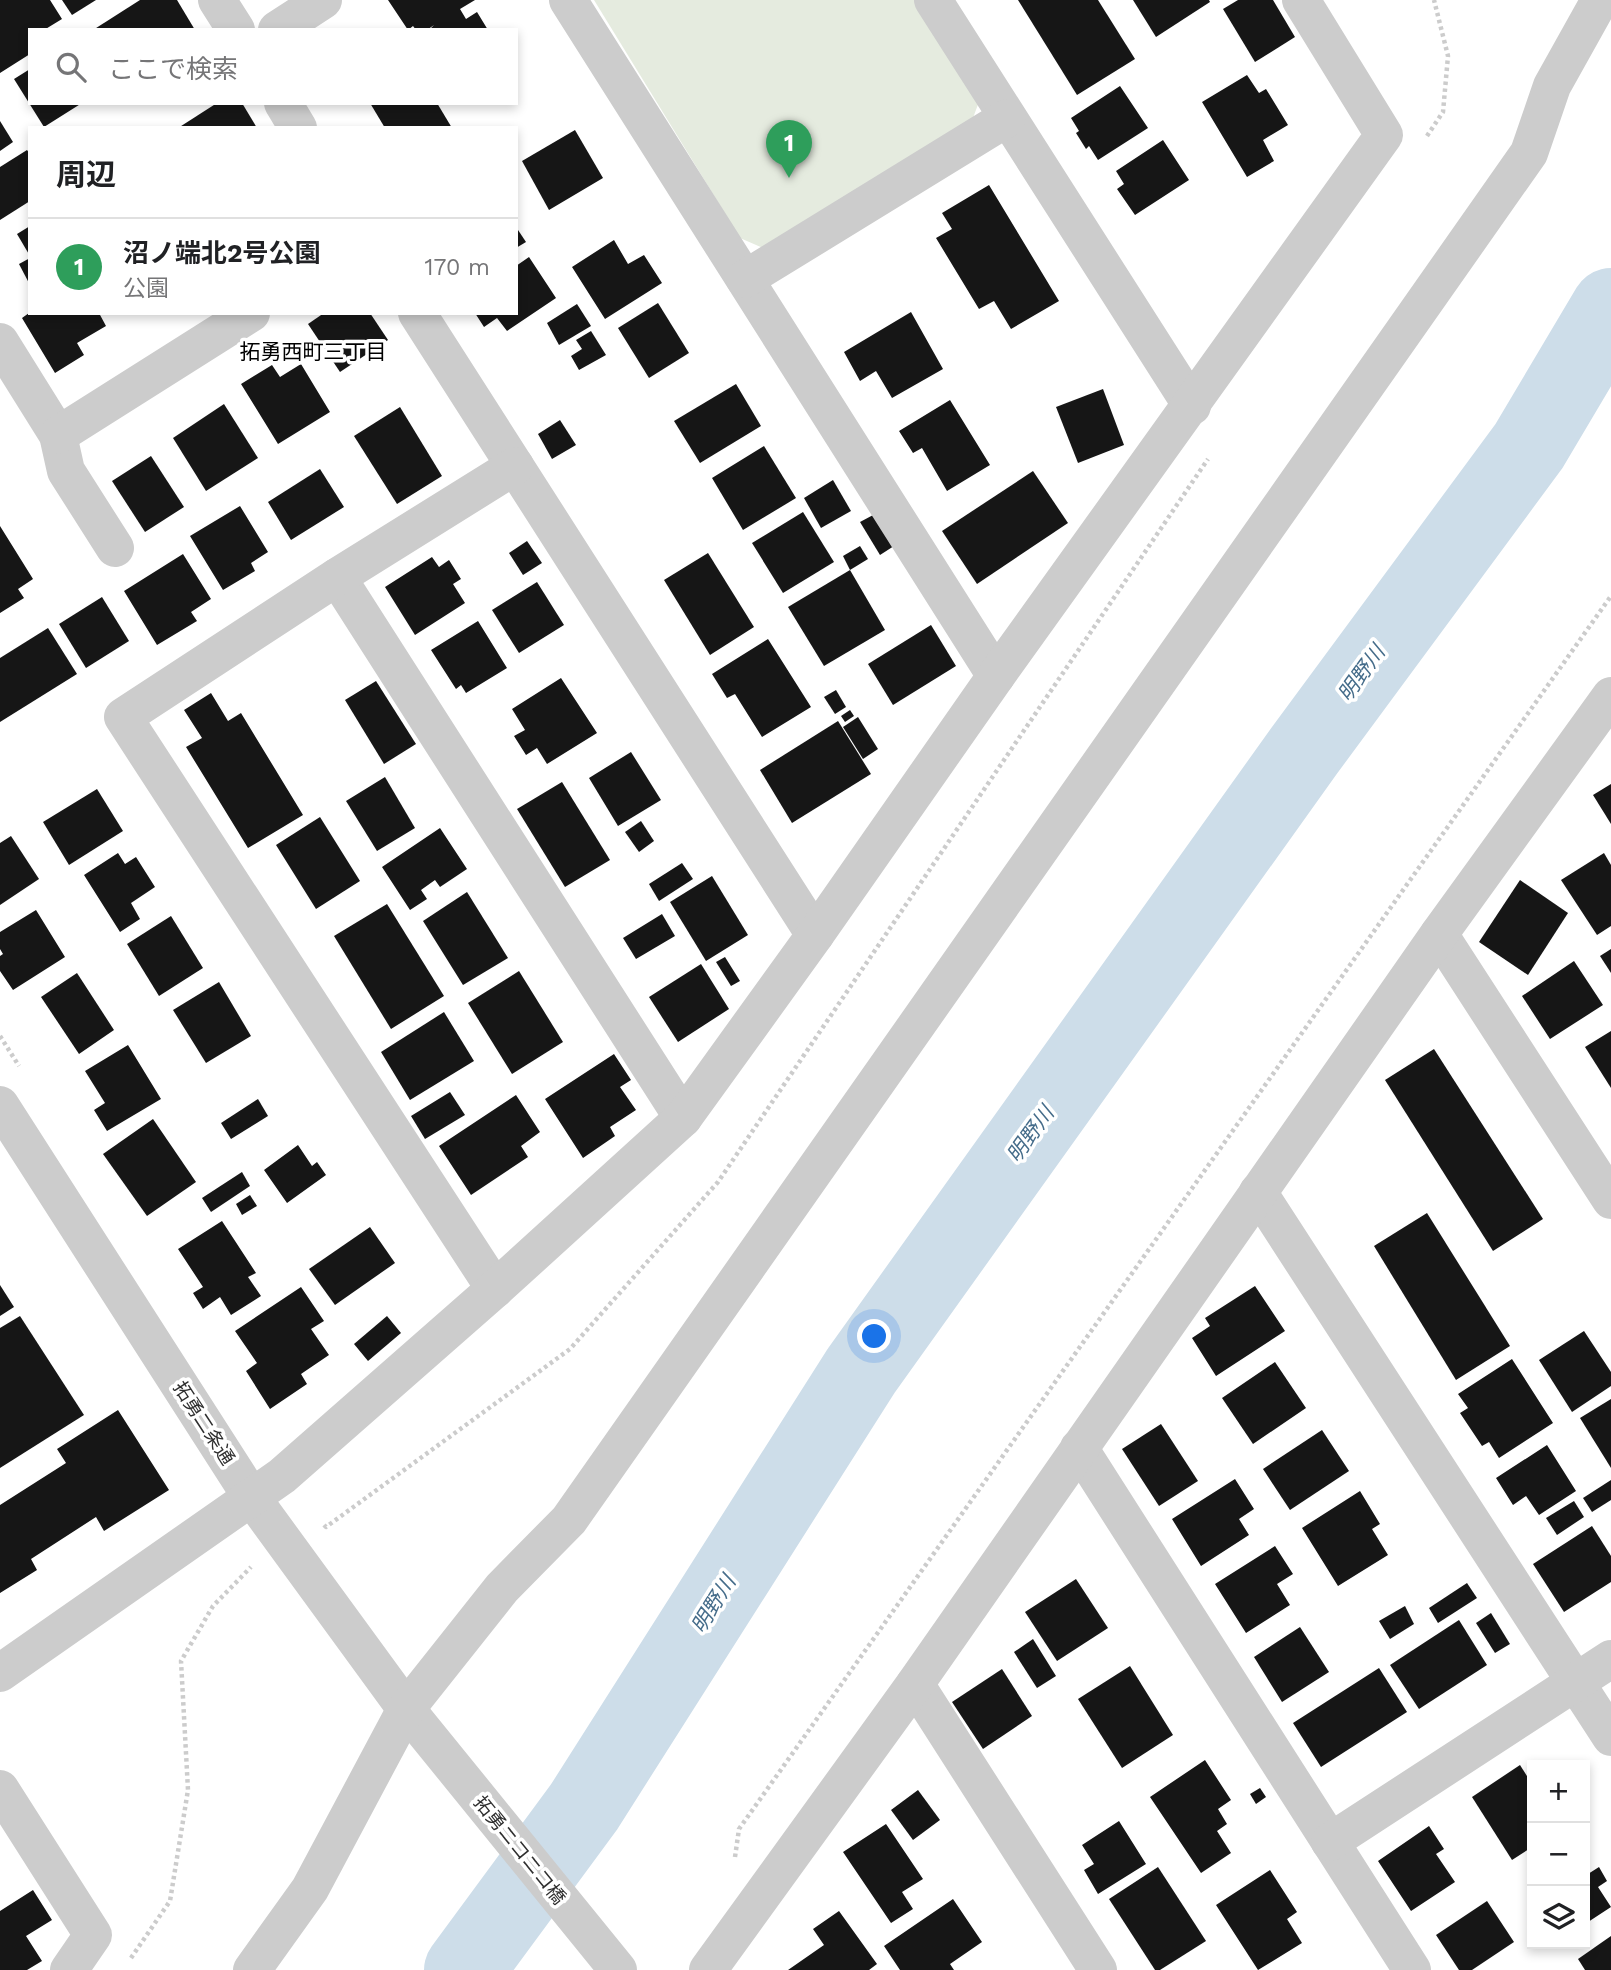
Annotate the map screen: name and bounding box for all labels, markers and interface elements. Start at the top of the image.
search box [28,28,518,105]
icon: search [52,48,90,86]
text: ここで検索 [108,54,238,84]
pin: 1 [766,120,812,178]
text: 周辺 [56,157,116,192]
text: 沼ノ端北2号公園 [123,238,321,268]
text: 1 [74,254,84,281]
text: 170 m [425,254,490,281]
text: 公園 [123,275,169,302]
district label: 拓勇西町三丁目 [240,339,387,364]
water label: 明野川 [1332,639,1391,706]
water label: 明野川 [1001,1100,1060,1167]
your location [857,1319,891,1353]
street label: 拓勇二条通 [168,1377,240,1469]
water label: 明野川 [686,1569,741,1637]
map controls [1527,1760,1590,1949]
button: + [1527,1760,1590,1823]
street label: 拓勇ニコニコ橋 [469,1791,571,1909]
button: − [1527,1823,1590,1886]
button: layers [1527,1886,1590,1949]

